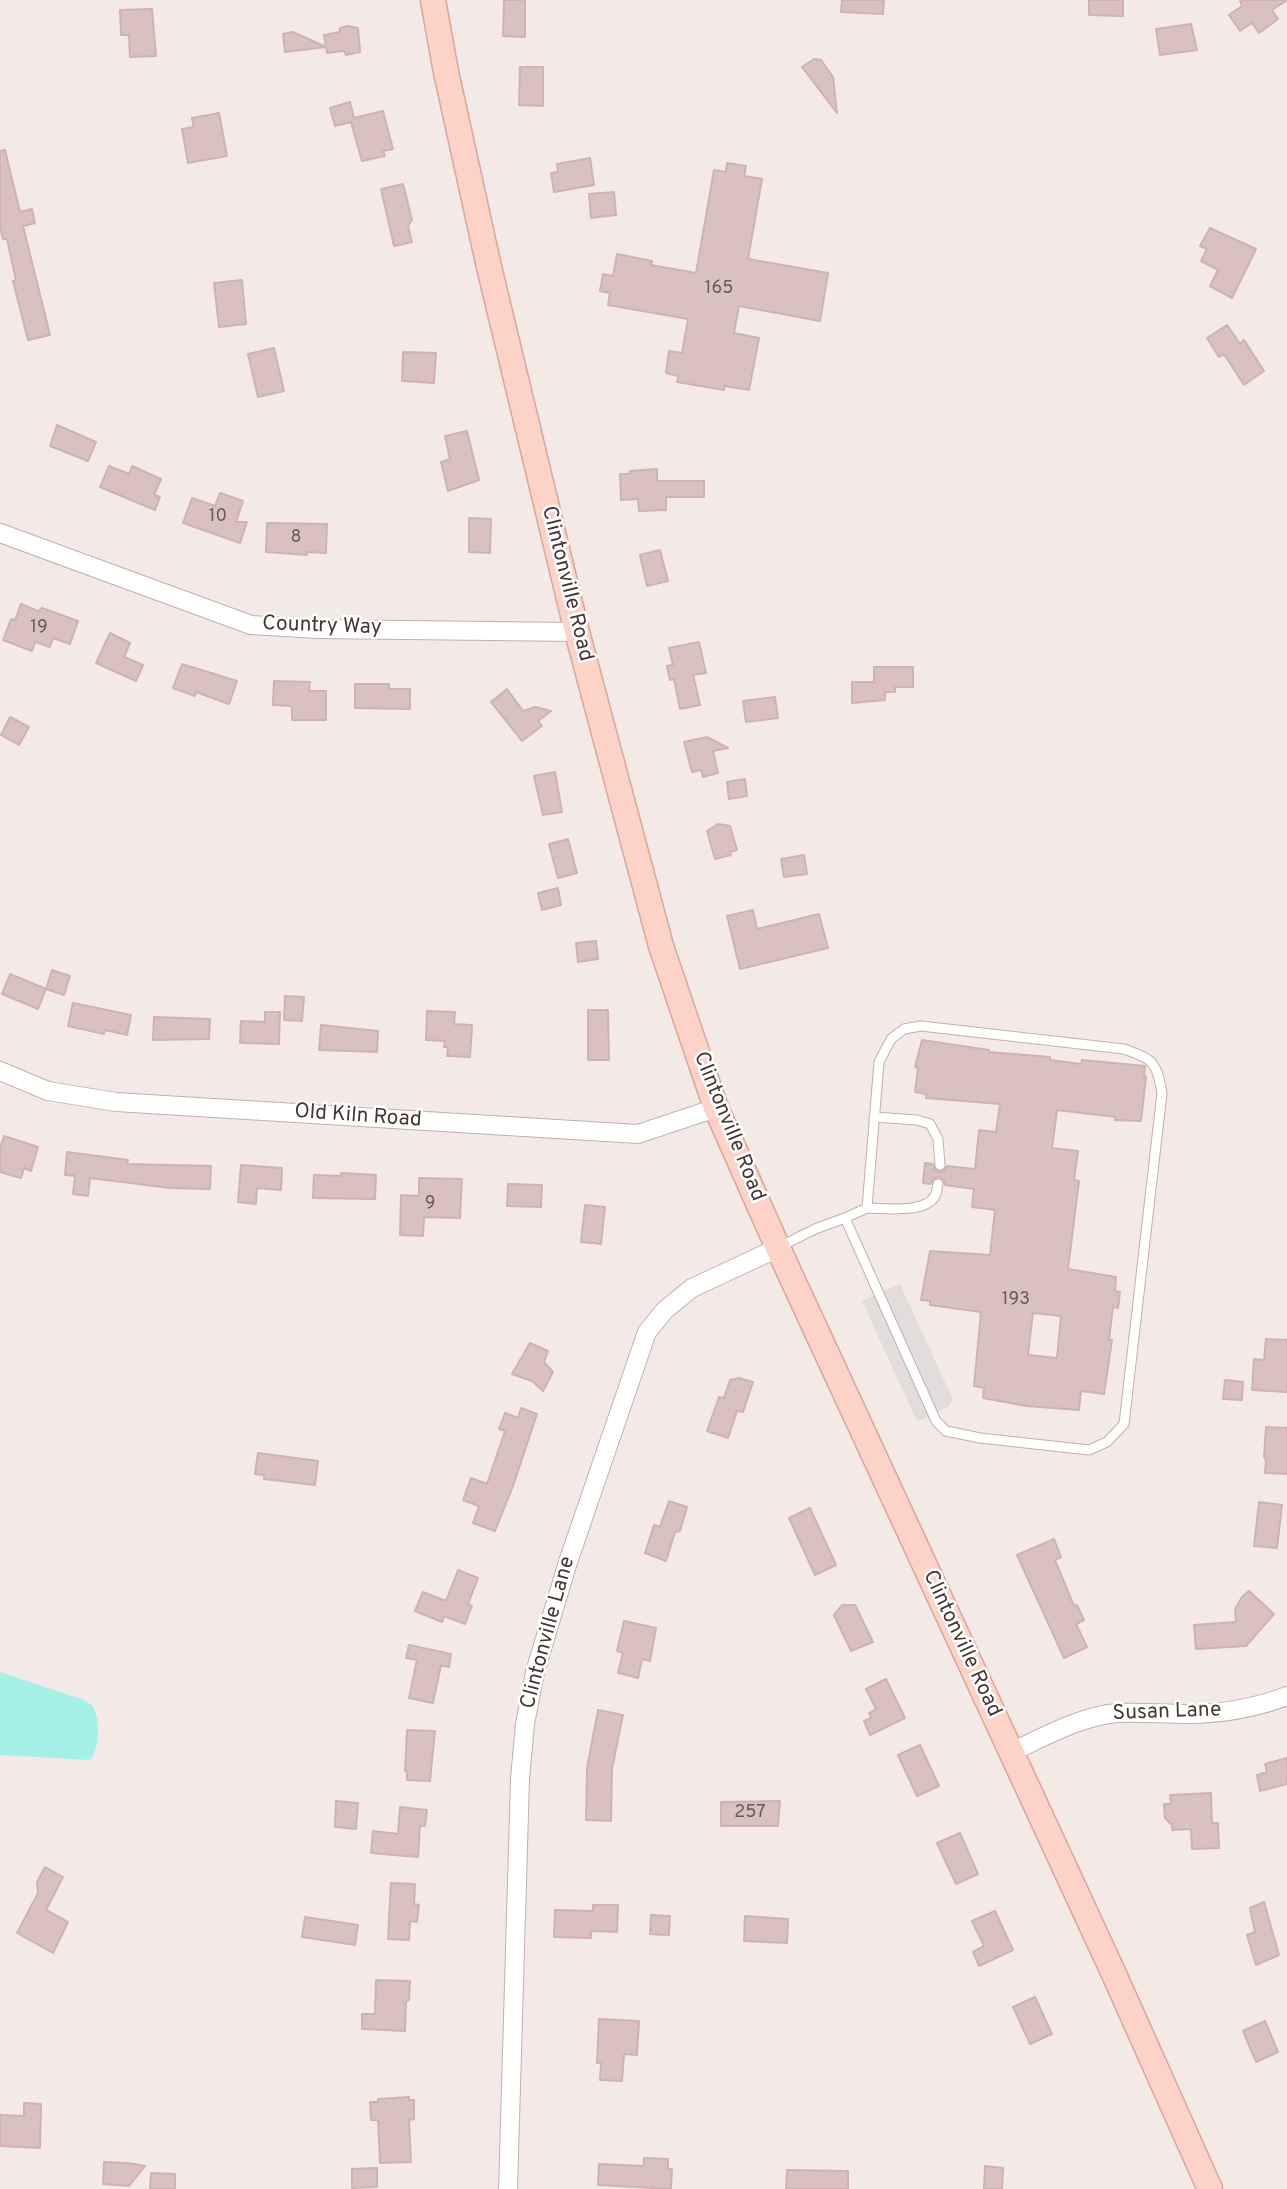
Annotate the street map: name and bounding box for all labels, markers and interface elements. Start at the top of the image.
house number: 165 [705,278,733,300]
street label: Clintonville Road [535,504,597,664]
house number: 10 [209,506,227,528]
house number: 8 [291,527,301,549]
street label: Country Way [262,612,382,642]
house number: 19 [30,617,48,639]
street label: Clintonville Road [687,1049,769,1205]
street label: Old Kiln Road [293,1100,423,1134]
house number: 9 [425,1193,435,1215]
house number: 193 [1002,1289,1030,1311]
street label: Clintonville Lane [517,1554,581,1712]
street label: Clintonville Road [916,1567,1006,1721]
street label: Susan Lane [1112,1699,1222,1727]
house number: 257 [734,1802,766,1824]

